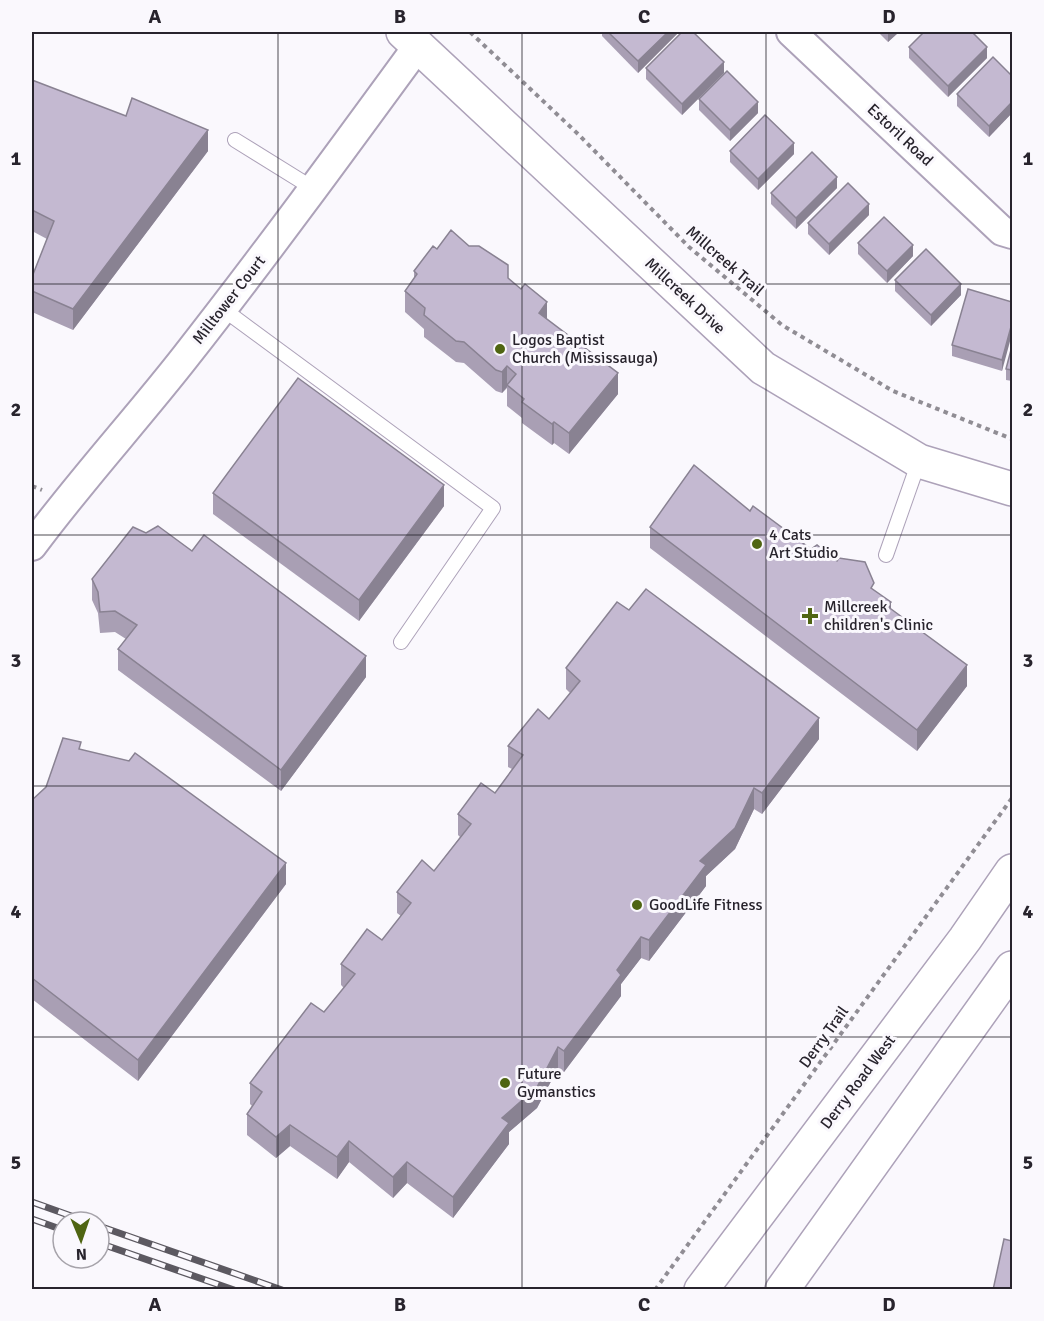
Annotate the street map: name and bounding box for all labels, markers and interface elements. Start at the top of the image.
text: A [149,4,162,29]
text: B [394,4,406,29]
text: C [638,4,650,29]
text: D [882,4,896,29]
street label: Estoril Road [863,99,937,171]
text: 1 [11,146,22,171]
text: 1 [1023,146,1034,171]
street label: Millcreek Trail [682,222,768,301]
street label: Milltower Court [188,251,270,348]
street label: Millcreek Drive [641,254,729,338]
place label: Logos Baptist Church (Mississauga) [512,330,658,368]
marker: Logos Baptist Church (Mississauga) [493,342,507,356]
text: 2 [11,397,21,422]
text: 2 [1023,397,1033,422]
place label: 4 Cats Art Studio [769,525,838,563]
marker: 4 Cats Art Studio [750,537,764,551]
place label: Millcreek children's Clinic [824,597,933,635]
marker: Millcreek children's Clinic [801,607,819,625]
text: 3 [11,648,21,673]
text: 3 [1023,648,1033,673]
place label: GoodLife Fitness [649,895,762,915]
marker: GoodLife Fitness [630,898,644,912]
text: 4 [11,899,22,924]
text: 4 [1023,899,1034,924]
street label: Derry Trail [795,1002,853,1072]
street label: Derry Road West [816,1031,900,1133]
place label: Future Gymanstics [517,1064,596,1102]
marker: Future Gymanstics [498,1076,512,1090]
text: 5 [11,1150,21,1175]
text: 5 [1023,1150,1033,1175]
north arrow [51,1210,111,1270]
text: N [76,1244,87,1264]
text: A [149,1292,162,1317]
text: B [394,1292,406,1317]
text: C [638,1292,650,1317]
text: D [882,1292,896,1317]

